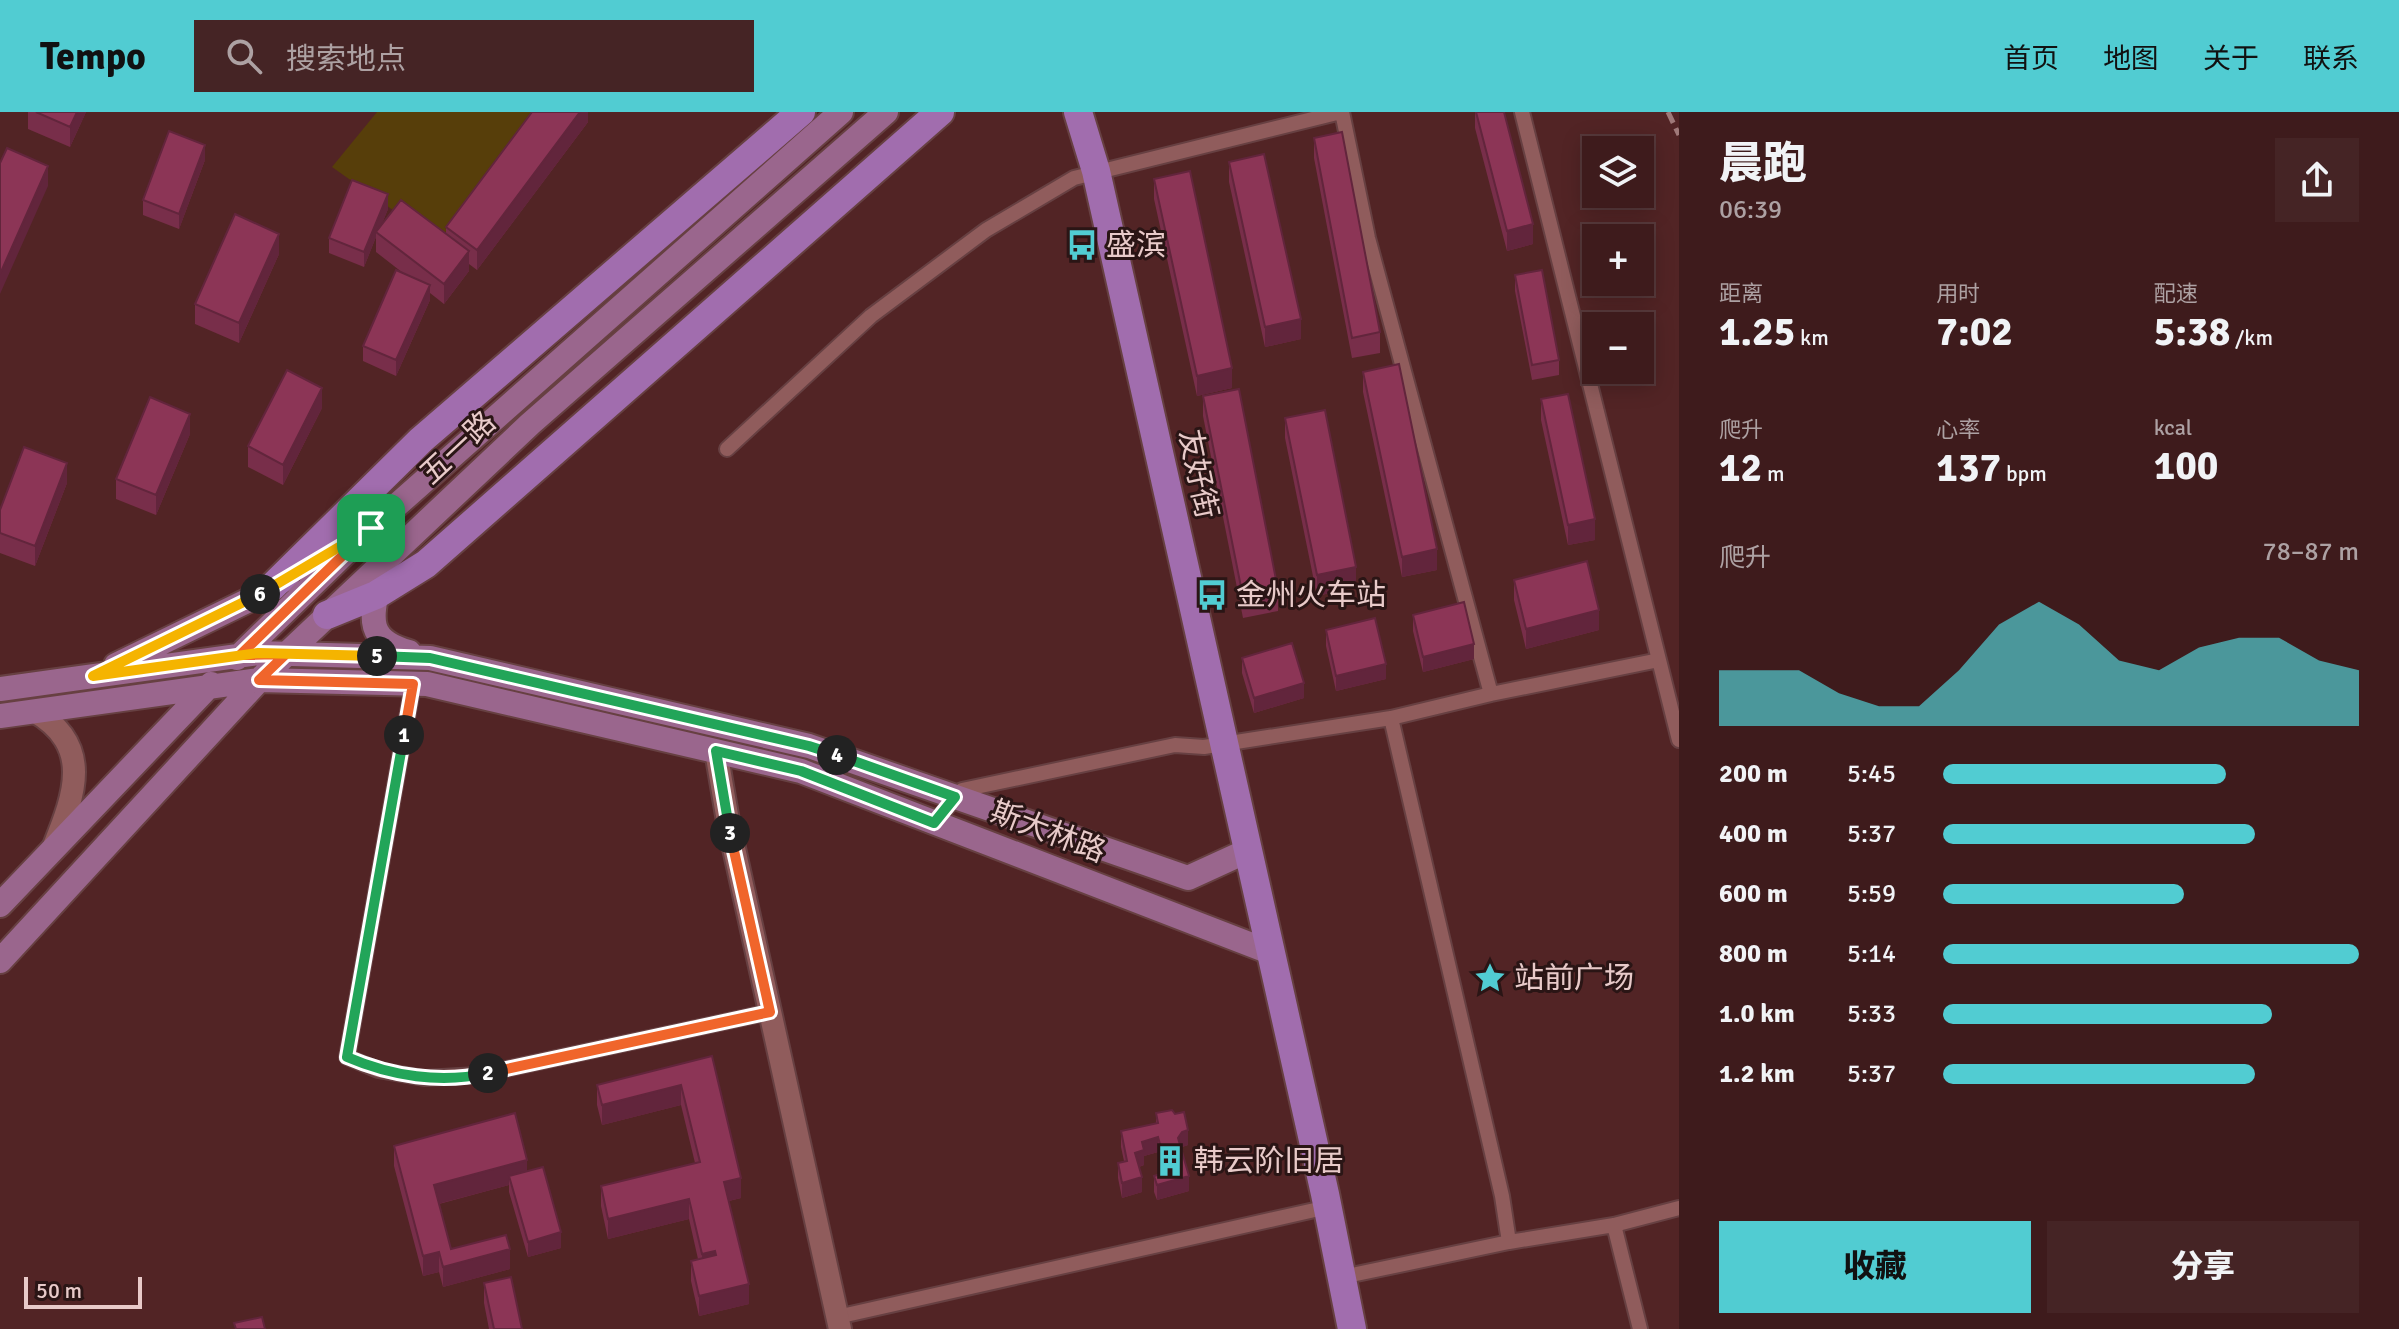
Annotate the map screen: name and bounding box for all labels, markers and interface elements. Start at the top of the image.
search box [194,20,754,92]
text: Tempo [40,33,146,80]
icon: search [222,34,266,78]
text: 搜索地点 [286,41,406,78]
text: 首页 [2003,42,2059,76]
text: 地图 [2103,42,2159,76]
text: 关于 [2203,42,2259,76]
text: 联系 [2303,42,2359,76]
map controls [1582,136,1654,384]
button: layers [1582,136,1654,208]
text: 晨跑 [1719,137,1807,191]
button: share [2275,138,2359,222]
text: 06:39 [1719,194,1782,226]
button: + [1582,224,1654,296]
place label: 盛滨 [1106,227,1166,264]
bus stop icon: 盛滨 [1065,228,1099,262]
text: 距离 [1719,280,1763,307]
text: 用时 [1936,280,1980,307]
text: 配速 [2154,280,2198,307]
text: 1.25 [1719,307,1795,357]
text: 7:02 [1936,307,2013,357]
text: 5:38 [2154,307,2230,357]
button: − [1582,312,1654,384]
text: km [1795,324,1829,351]
text: /km [2230,324,2273,351]
street label: 五一路 [412,404,504,492]
text: kcal [2154,414,2192,441]
text: 爬升 [1719,416,1763,443]
text: 心率 [1936,416,1980,443]
street label: 友好街 [1171,426,1225,522]
text: 100 [2154,441,2218,491]
text: 12 [1719,443,1762,493]
text: 137 [1936,443,2001,493]
text: m [1762,460,1785,487]
text: bpm [2001,460,2047,487]
pin [337,494,405,562]
icon: arrive [349,506,393,550]
text: 78–87 m [2263,536,2359,568]
text: 爬升 [1719,542,1771,574]
pin: 6 [240,574,280,614]
place label: 金州火车站 [1236,577,1386,614]
bus stop icon: 金州火车站 [1195,578,1229,612]
text: 6 [254,580,266,607]
pin: 5 [357,636,397,676]
text: 5 [371,642,383,669]
pin: 1 [384,715,424,755]
text: 1 [398,721,410,748]
pin: 4 [817,735,857,775]
text: 4 [831,741,843,768]
text: 200 m [1719,758,1788,790]
text: 5:45 [1847,758,1896,790]
street label: 斯大林路 [985,793,1111,871]
pin: 3 [710,813,750,853]
text: 400 m [1719,818,1788,850]
text: 5:37 [1847,818,1896,850]
text: 3 [724,819,736,846]
text: 600 m [1719,878,1788,910]
text: 5:59 [1847,878,1896,910]
text: 800 m [1719,938,1788,970]
text: 5:14 [1847,938,1896,970]
place label: 站前广场 [1514,960,1634,997]
place icon: 站前广场 [1473,961,1507,995]
text: 1.0 km [1719,998,1795,1030]
text: 5:33 [1847,998,1896,1030]
pin: 2 [468,1053,508,1093]
text: 1.2 km [1719,1058,1795,1090]
text: 5:37 [1847,1058,1896,1090]
text: 2 [482,1059,494,1086]
place label: 韩云阶旧居 [1194,1143,1344,1180]
building icon: 韩云阶旧居 [1153,1144,1187,1178]
button: 收藏 [1719,1221,2031,1313]
button: 分享 [2047,1221,2359,1313]
scale bar [24,1273,142,1309]
text: 50 m [36,1277,82,1304]

